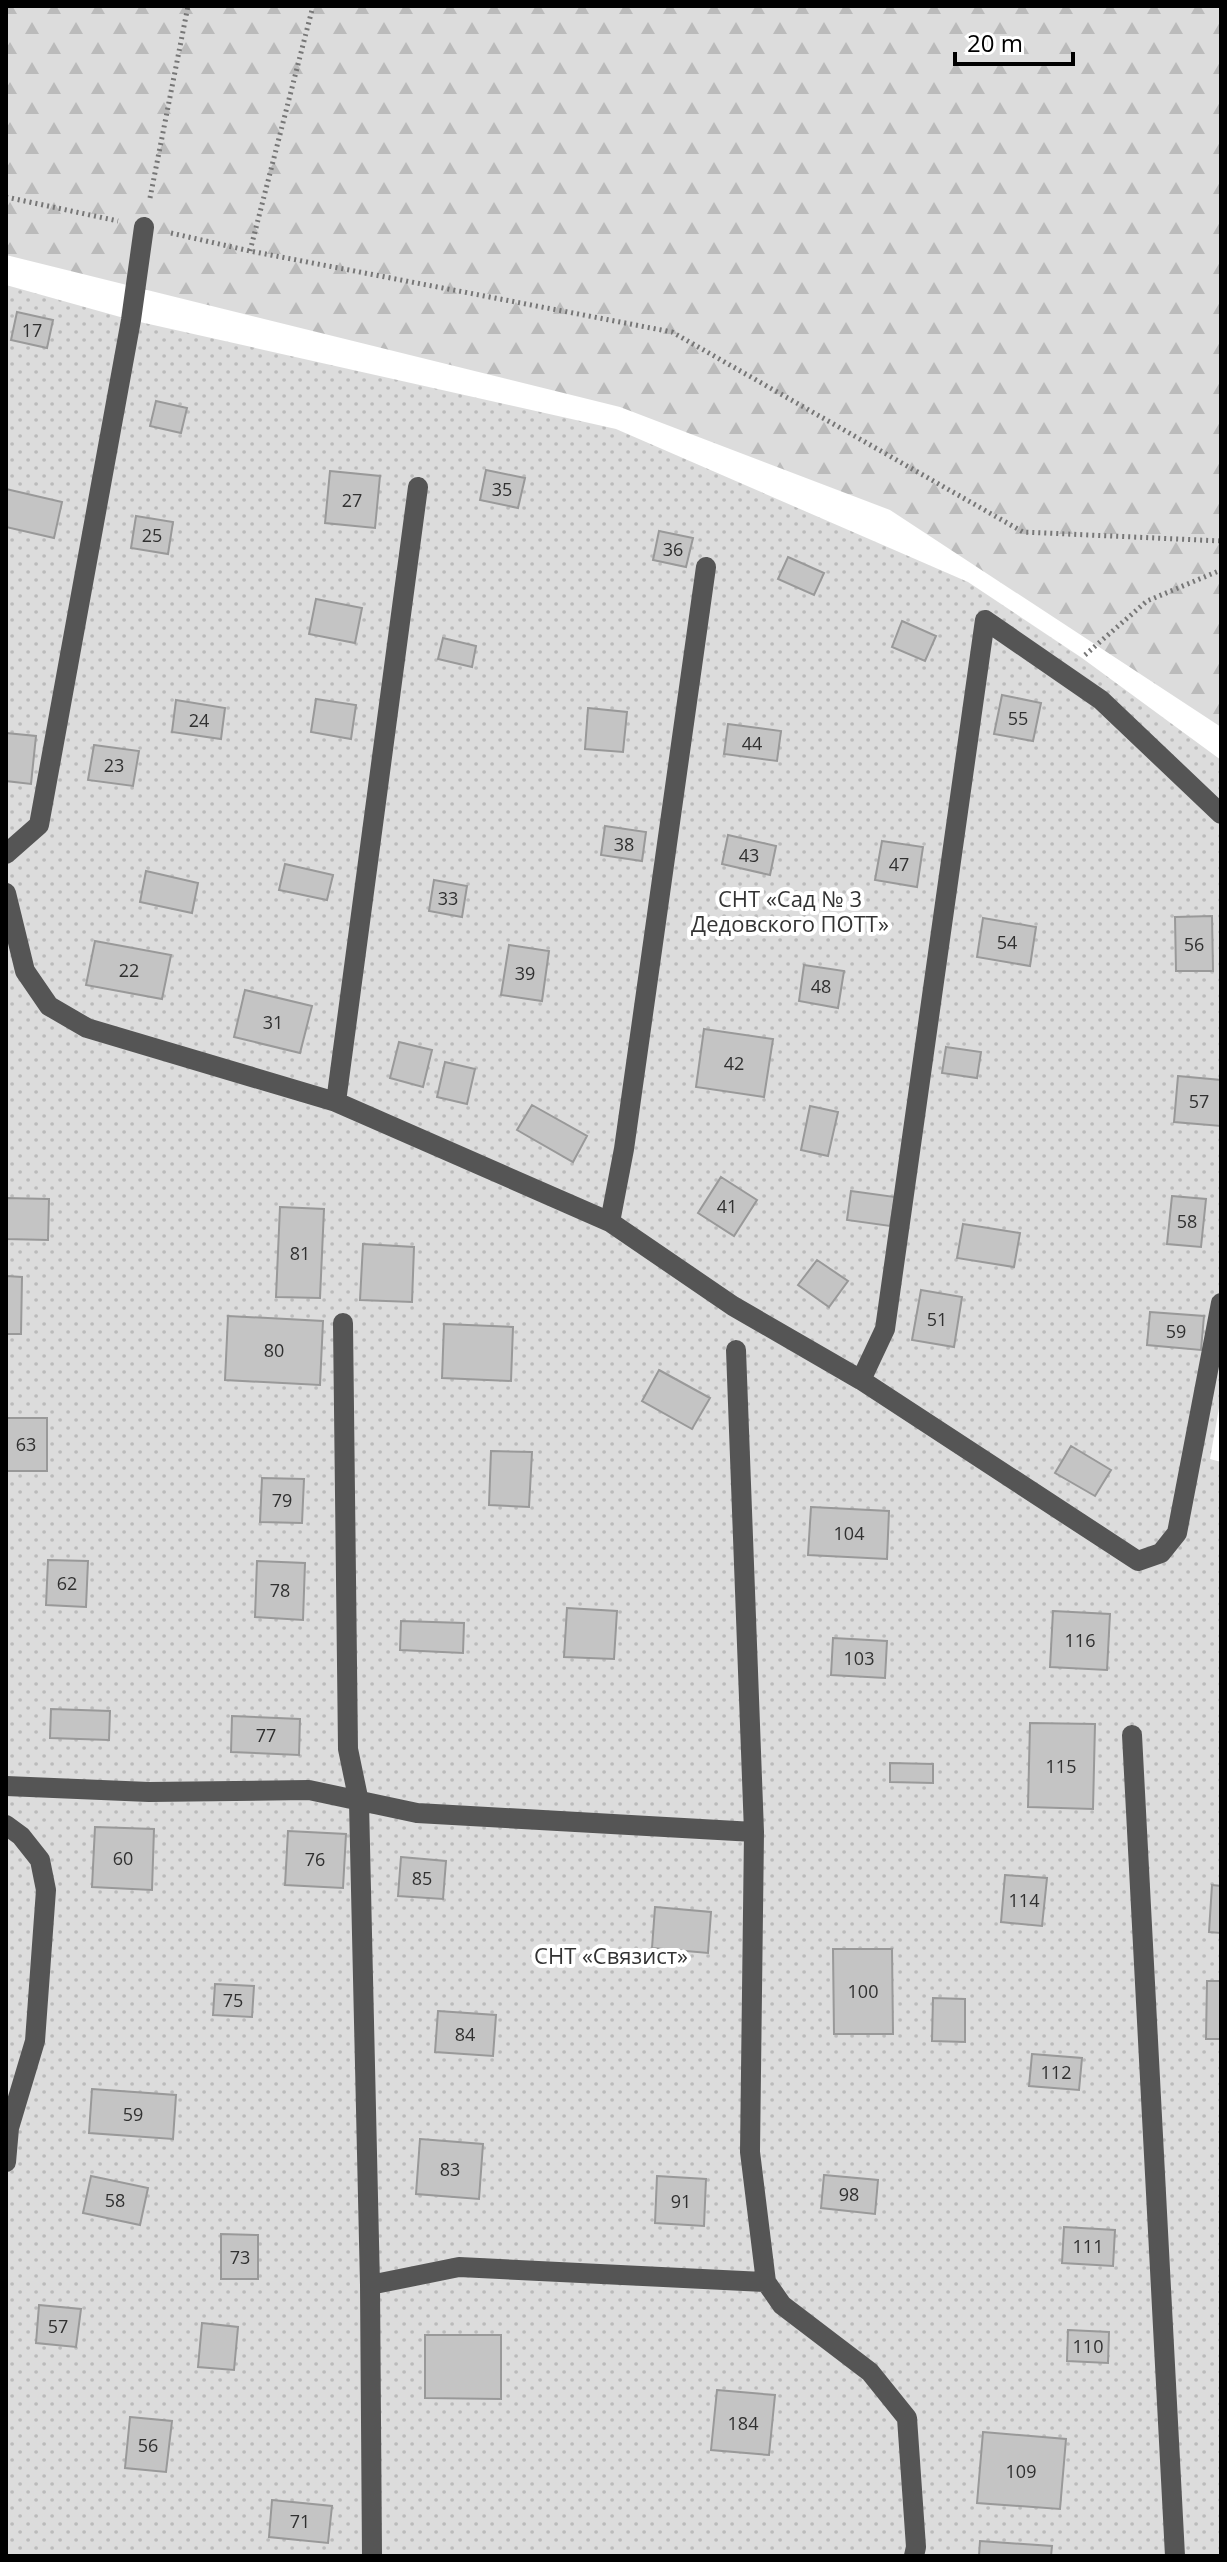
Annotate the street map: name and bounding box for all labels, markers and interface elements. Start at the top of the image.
scale bar [955,16,1073,66]
text: 20 m [967,26,1023,59]
house number: 17 [22,318,42,342]
house number: 35 [492,477,512,501]
house number: 27 [342,488,362,512]
house number: 25 [142,523,162,547]
house number: 36 [663,537,683,561]
house number: 55 [1008,706,1028,730]
house number: 24 [189,708,209,732]
house number: 44 [742,731,762,755]
house number: 23 [104,753,124,777]
house number: 38 [614,832,634,856]
house number: 43 [739,843,759,867]
house number: 47 [889,852,909,876]
park label: СНТ «Сад № 3 Дедовского ПОТТ» [691,883,889,938]
house number: 33 [438,886,458,910]
house number: 54 [997,930,1017,954]
house number: 56 [1184,932,1204,956]
house number: 22 [119,958,139,982]
house number: 39 [515,961,535,985]
house number: 48 [811,974,831,998]
house number: 31 [263,1010,283,1034]
house number: 42 [724,1051,744,1075]
house number: 57 [1189,1089,1209,1113]
house number: 41 [717,1194,737,1218]
house number: 58 [1177,1209,1197,1233]
house number: 81 [290,1241,310,1265]
house number: 51 [927,1307,947,1331]
house number: 59 [1166,1319,1186,1343]
house number: 80 [264,1338,284,1362]
house number: 63 [16,1432,36,1456]
house number: 79 [272,1488,292,1512]
house number: 104 [834,1521,864,1545]
house number: 62 [57,1571,77,1595]
house number: 78 [270,1578,290,1602]
house number: 116 [1065,1628,1095,1652]
house number: 103 [844,1646,874,1670]
house number: 77 [256,1723,276,1747]
house number: 115 [1046,1754,1076,1778]
house number: 60 [113,1846,133,1870]
house number: 76 [305,1847,325,1871]
house number: 85 [412,1866,432,1890]
house number: 114 [1009,1888,1039,1912]
park label: СНТ «Связист» [534,1940,688,1970]
house number: 100 [848,1979,878,2003]
house number: 75 [223,1988,243,2012]
house number: 84 [455,2022,475,2046]
house number: 112 [1041,2060,1071,2084]
house number: 59 [123,2102,143,2126]
house number: 83 [440,2157,460,2181]
house number: 98 [839,2182,859,2206]
house number: 58 [105,2188,125,2212]
house number: 91 [671,2189,691,2213]
house number: 111 [1073,2234,1103,2258]
house number: 73 [230,2245,250,2269]
house number: 57 [48,2314,68,2338]
house number: 110 [1073,2334,1103,2358]
house number: 184 [728,2411,758,2435]
house number: 56 [138,2433,158,2457]
house number: 109 [1006,2459,1036,2483]
house number: 71 [290,2509,310,2533]

